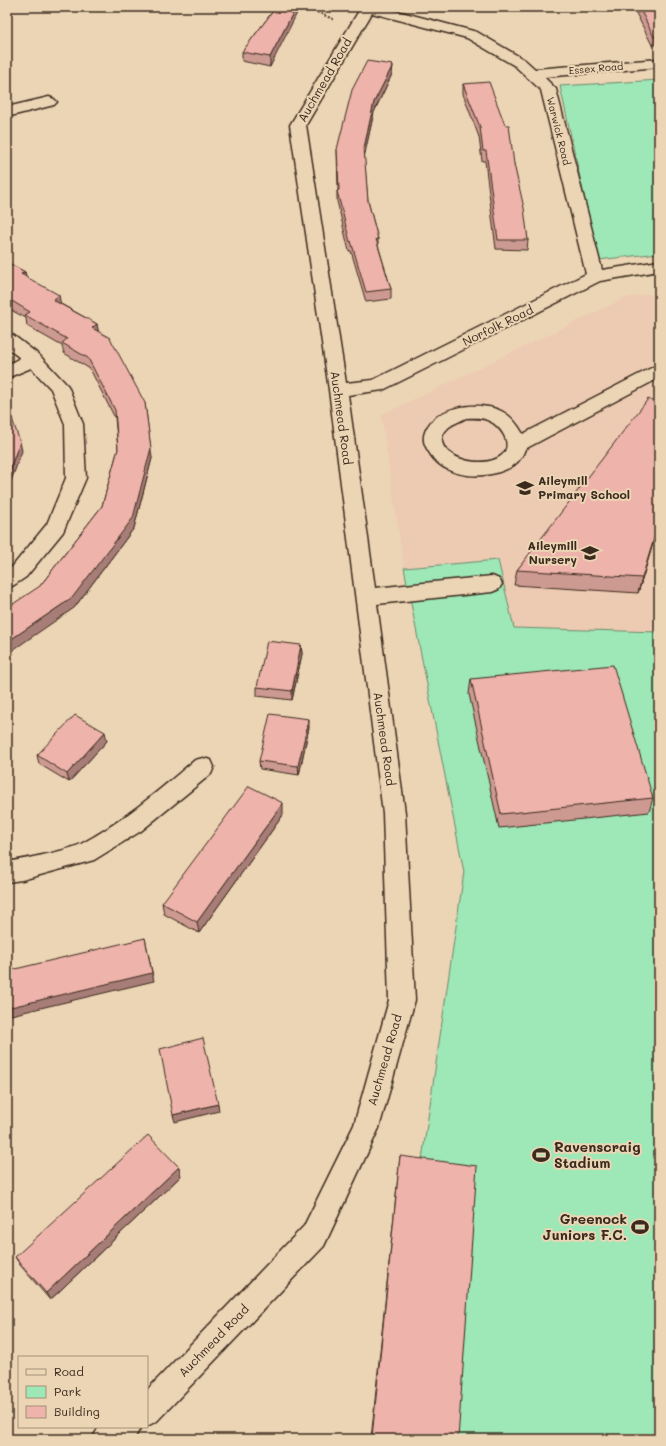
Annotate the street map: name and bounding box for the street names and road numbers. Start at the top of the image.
street label: Auchmead Road [294,34,355,124]
street label: Essex Road [568,59,624,77]
street label: Warwick Road [544,95,574,167]
street label: Norfolk Road [459,301,536,349]
street label: Auchmead Road [327,370,357,466]
street label: Auchmead Road [370,691,400,787]
street label: Auchmead Road [363,1012,405,1107]
street label: Auchmead Road [175,1300,252,1380]

